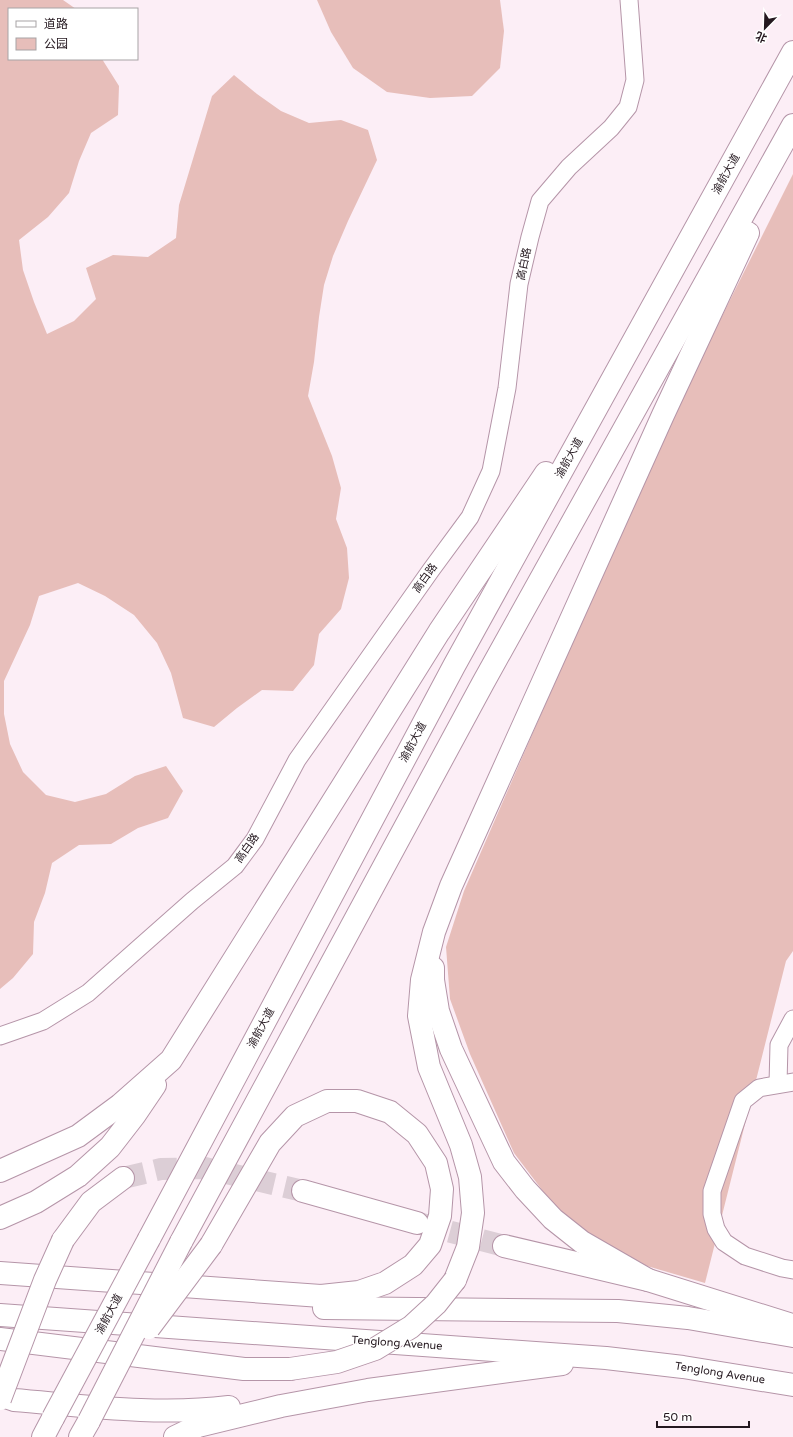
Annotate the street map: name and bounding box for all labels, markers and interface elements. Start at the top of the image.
legend [8,8,138,60]
north arrow [745,8,785,48]
text: 道路 [44,17,68,31]
text: 北 [754,29,769,45]
text: 公园 [44,37,68,51]
street label: 渝航大道 [710,152,742,196]
street label: 高白路 [514,247,534,281]
street label: 渝航大道 [553,436,585,480]
street label: 高白路 [410,561,440,595]
street label: 渝航大道 [397,720,429,764]
street label: 高白路 [232,831,262,865]
street label: 渝航大道 [245,1006,277,1050]
street label: 渝航大道 [93,1292,125,1336]
street label: Tenglong Avenue [351,1333,443,1353]
street label: Tenglong Avenue [674,1359,766,1387]
scale bar [657,1403,749,1429]
text: 50 m [663,1410,692,1424]

